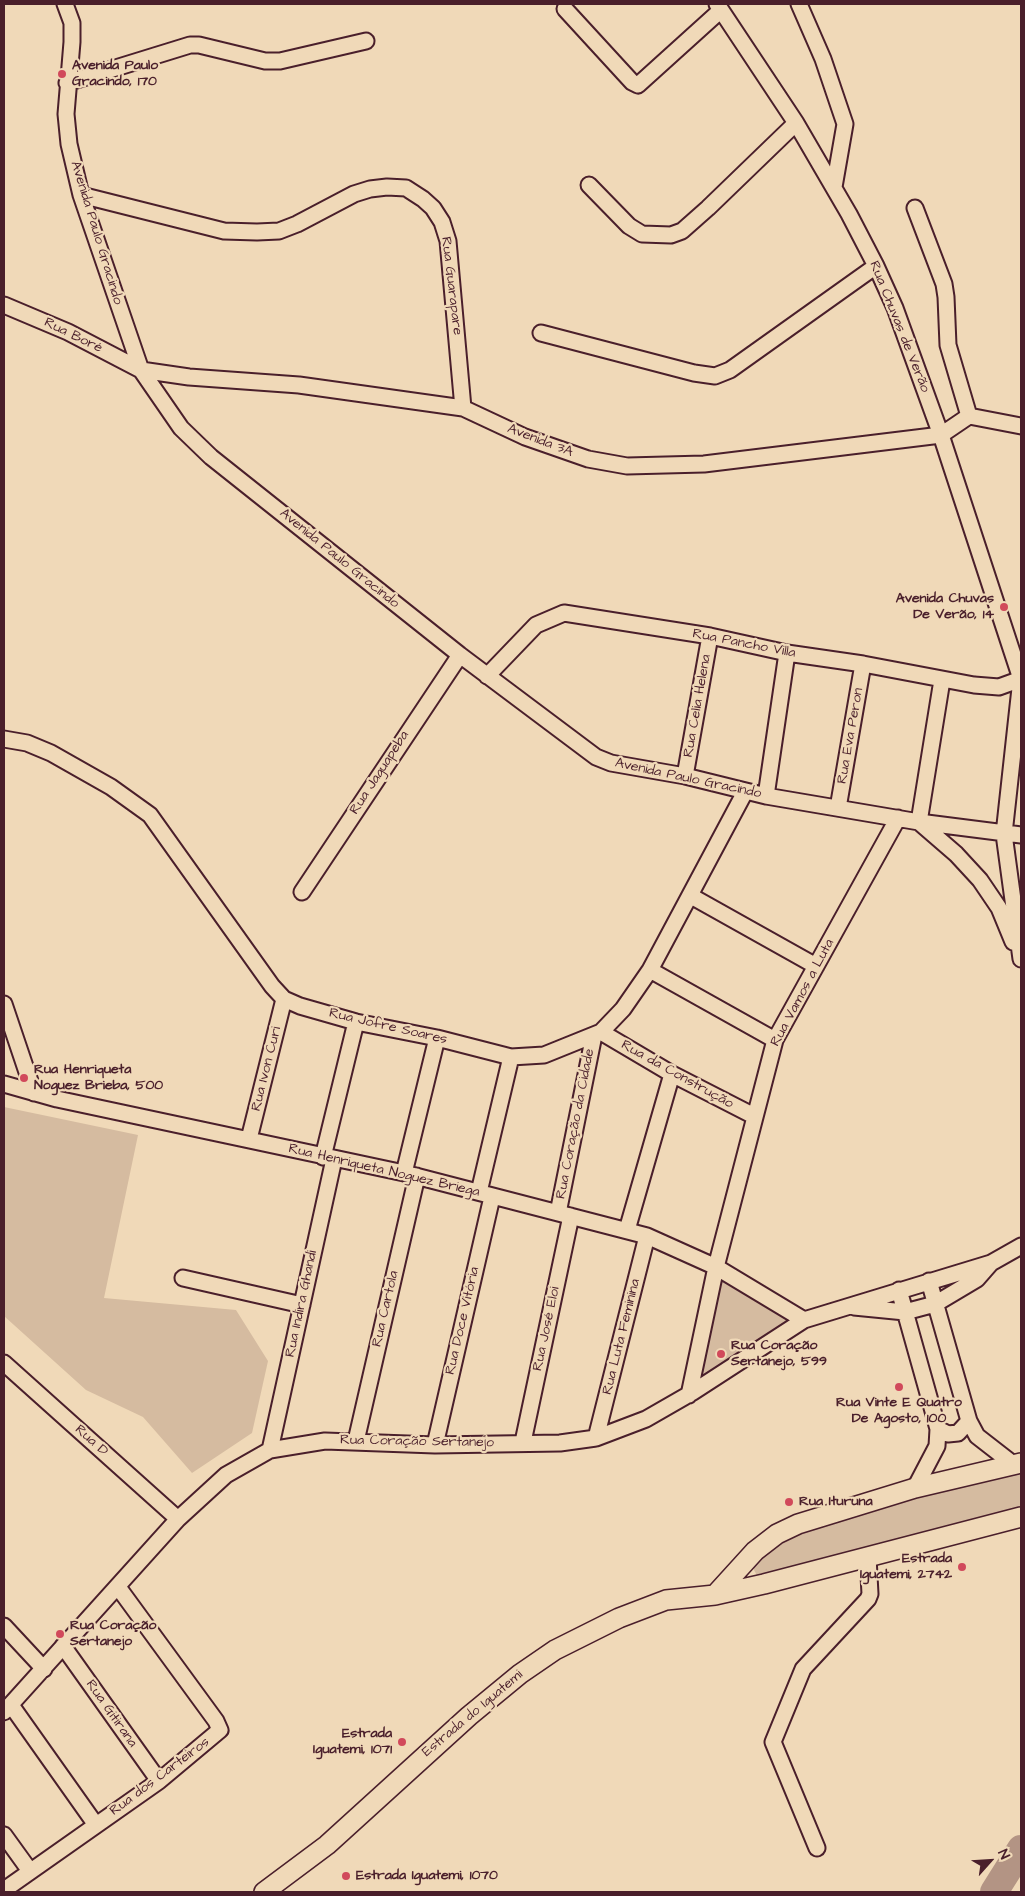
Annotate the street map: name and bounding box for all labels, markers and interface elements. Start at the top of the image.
place label: Avenida Paulo Gracindo, 170 [72,58,158,90]
marker: Avenida Paulo Gracindo, 170 [56,68,68,80]
street label: Avenida Paulo Gracindo [66,159,126,307]
street label: Rua Guarapare [437,236,465,336]
street label: Rua Chuvas de Verão [865,259,933,395]
street label: Rua Boré [41,315,105,357]
street label: Avenida 3A [505,421,575,461]
street label: Avenida Paulo Gracindo [276,506,402,612]
place label: Avenida Chuvas De Verão, 14 [896,591,994,624]
marker: Avenida Chuvas De Verão, 14 [998,601,1010,613]
street label: Rua Pancho Villa [691,626,797,662]
street label: Rua Celia Helena [681,653,715,759]
street label: Rua Eva Peron [834,687,868,785]
street label: Rua Jaguapeba [347,728,413,818]
street label: Avenida Paulo Gracindo [613,755,763,803]
street label: Rua Vamos a Luta [768,936,838,1050]
street label: Rua Jofre Soares [327,1005,449,1049]
street label: Rua Ivon Curi [248,1025,286,1113]
street label: Rua da Construção [618,1037,736,1113]
street label: Rua Coração da Cidade [553,1047,599,1201]
place label: Rua Henriqueta Noguez Brieba, 500 [34,1062,163,1094]
marker: Rua Henriqueta Noguez Brieba, 500 [18,1072,30,1084]
street label: Rua Henriqueta Noguez Briega [287,1141,481,1201]
street label: Rua Indira Ghandi [282,1249,322,1359]
street label: Rua Doce Vitória [442,1265,484,1377]
street label: Rua Cartola [369,1269,403,1349]
street label: Rua Luta Feminina [600,1277,644,1397]
street label: Rua José Eloi [530,1285,564,1373]
place label: Rua Coração Sertanejo, 599 [731,1338,827,1370]
marker: Rua Coração Sertanejo, 599 [715,1348,727,1360]
marker: Rua Vinte E Quatro De Agosto, 100 [893,1381,905,1393]
place label: Rua Vinte E Quatro De Agosto, 100 [836,1395,962,1428]
street label: Rua D [71,1422,111,1460]
street label: Rua Coração Sertanejo [340,1432,494,1452]
place label: Rua Ituruna [799,1494,873,1510]
marker: Rua Ituruna [783,1496,795,1508]
place label: Estrada Iguatemi, 2742 [860,1551,952,1584]
marker: Estrada Iguatemi, 2742 [956,1561,968,1573]
place label: Rua Coração Sertanejo [70,1618,156,1650]
marker: Rua Coração Sertanejo [54,1628,66,1640]
street label: Estrada do Iguatemi [419,1667,527,1761]
street label: Rua Gitirana [82,1677,140,1751]
place label: Estrada Iguatemi, 1071 [313,1726,392,1758]
street label: Rua dos Carteiros [107,1734,213,1820]
marker: Estrada Iguatemi, 1071 [396,1736,408,1748]
north arrow [965,1836,1015,1886]
text: N [993,1846,1014,1863]
place label: Estrada Iguatemi, 1070 [356,1868,498,1884]
marker: Estrada Iguatemi, 1070 [340,1870,352,1882]

